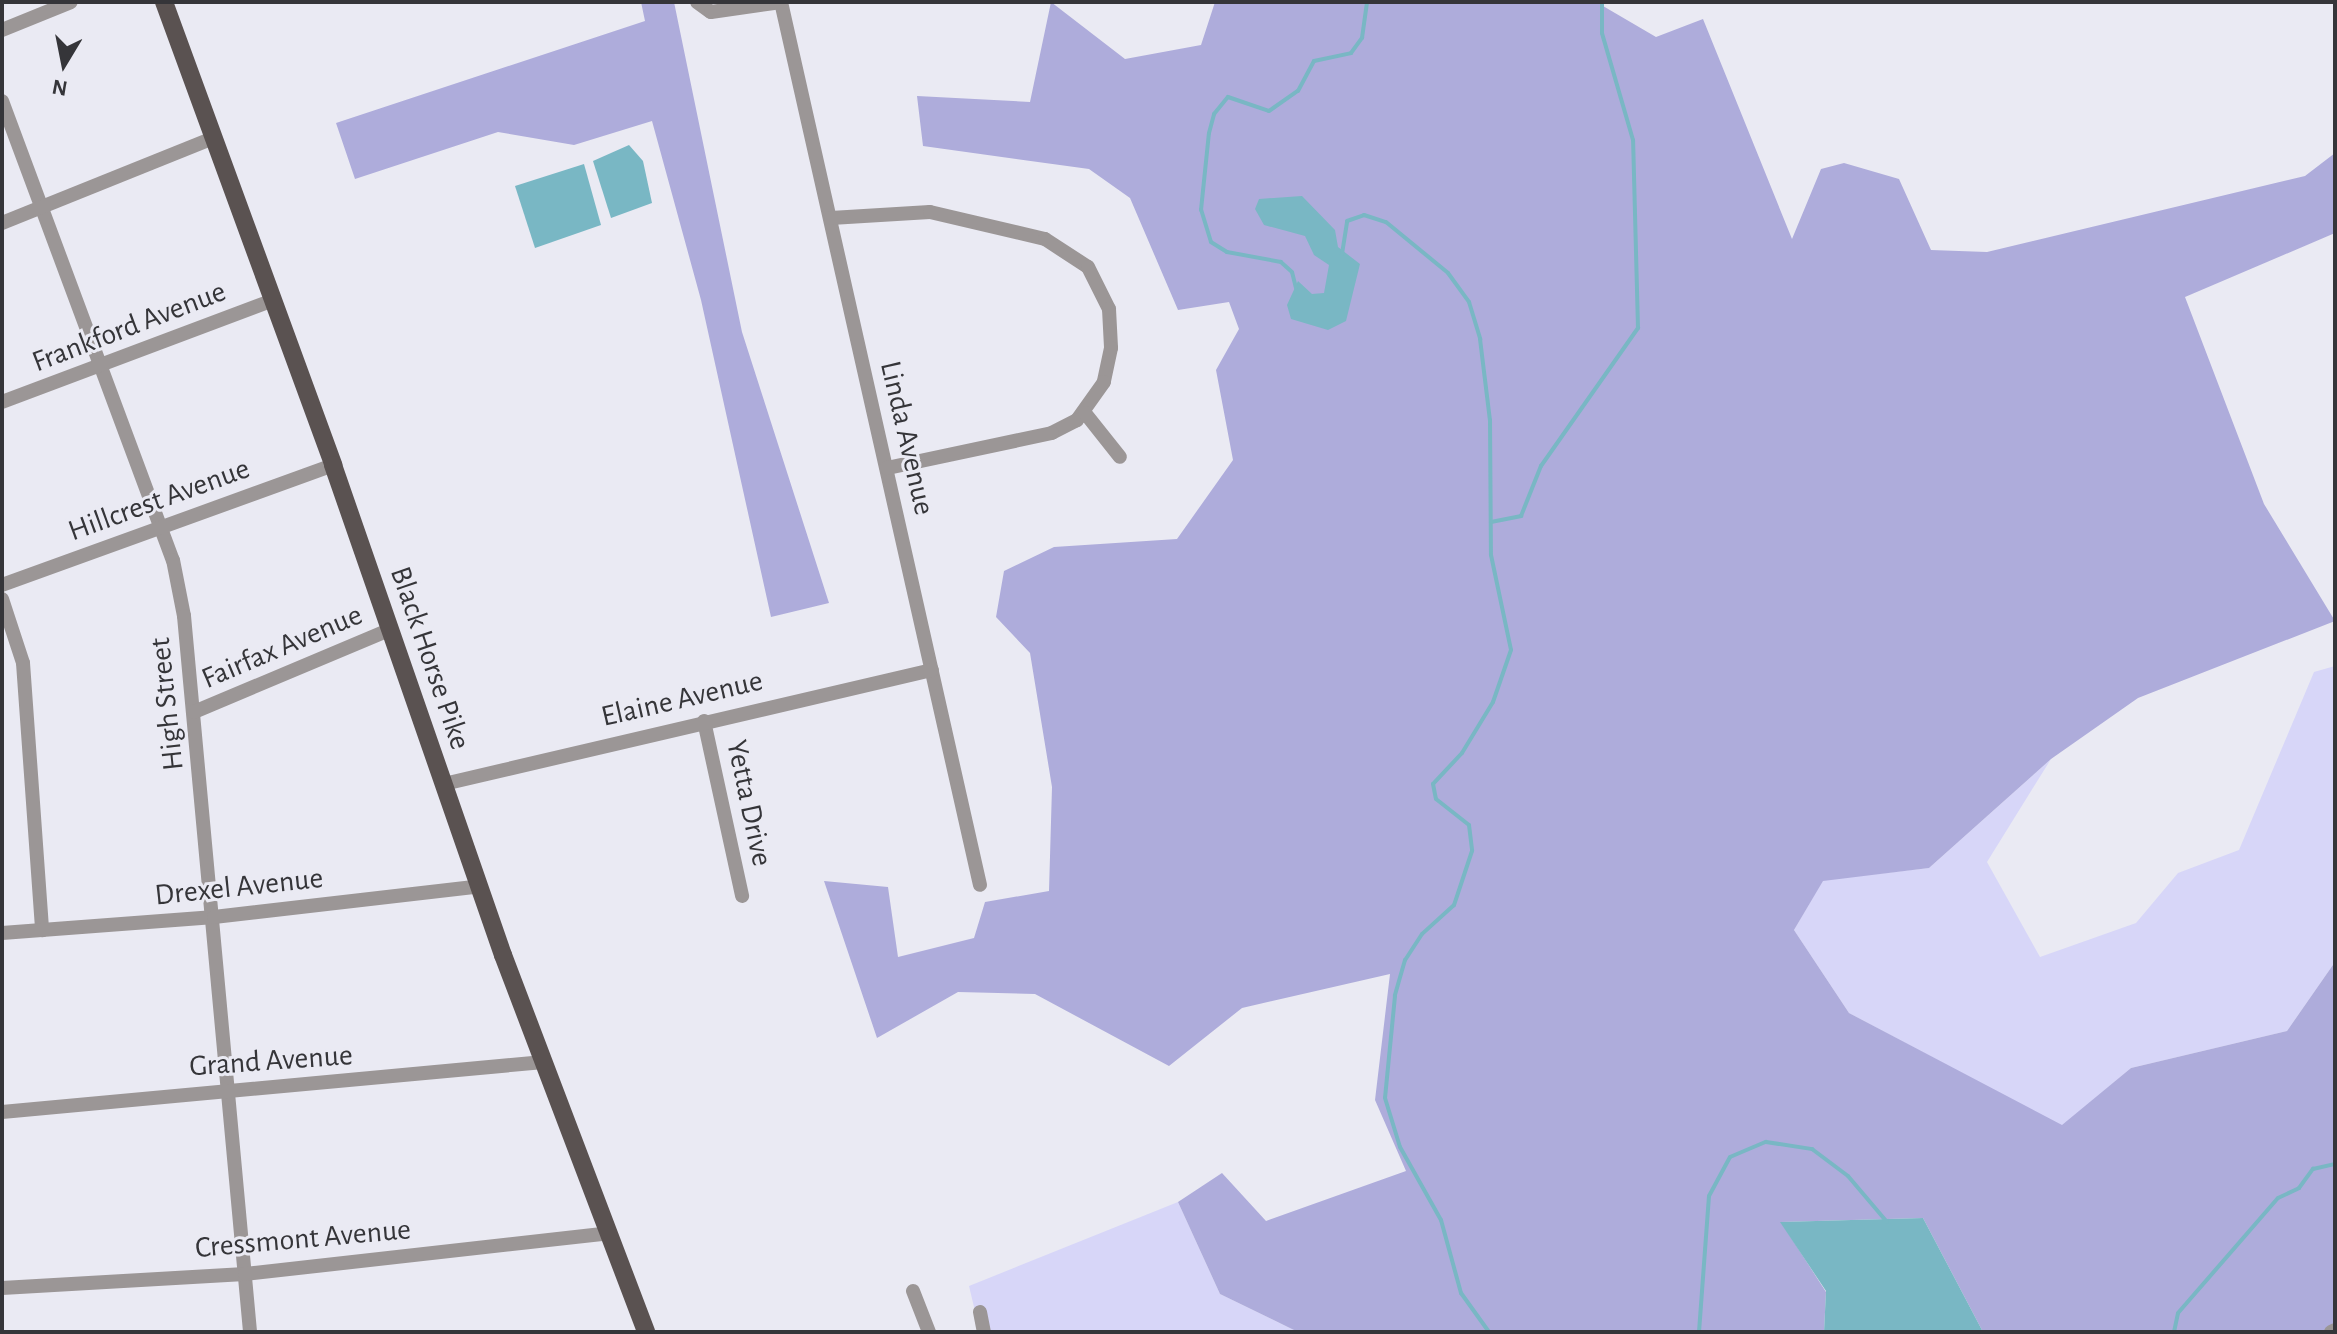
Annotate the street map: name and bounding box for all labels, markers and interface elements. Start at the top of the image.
north arrow [24,24,104,104]
text: N [50,75,69,100]
street label: Frankford Avenue [27,274,231,380]
street label: Linda Avenue [872,357,942,519]
street label: Hillcrest Avenue [63,451,255,549]
street label: Black Horse Pike [382,562,478,754]
street label: Fairfax Avenue [196,597,368,697]
street label: High Street [142,636,192,772]
street label: Elaine Avenue [598,663,766,735]
street label: Yetta Drive [718,737,780,869]
street label: Drexel Avenue [153,860,325,914]
street label: Grand Avenue [188,1037,354,1085]
street label: Cressmont Avenue [194,1212,412,1266]

